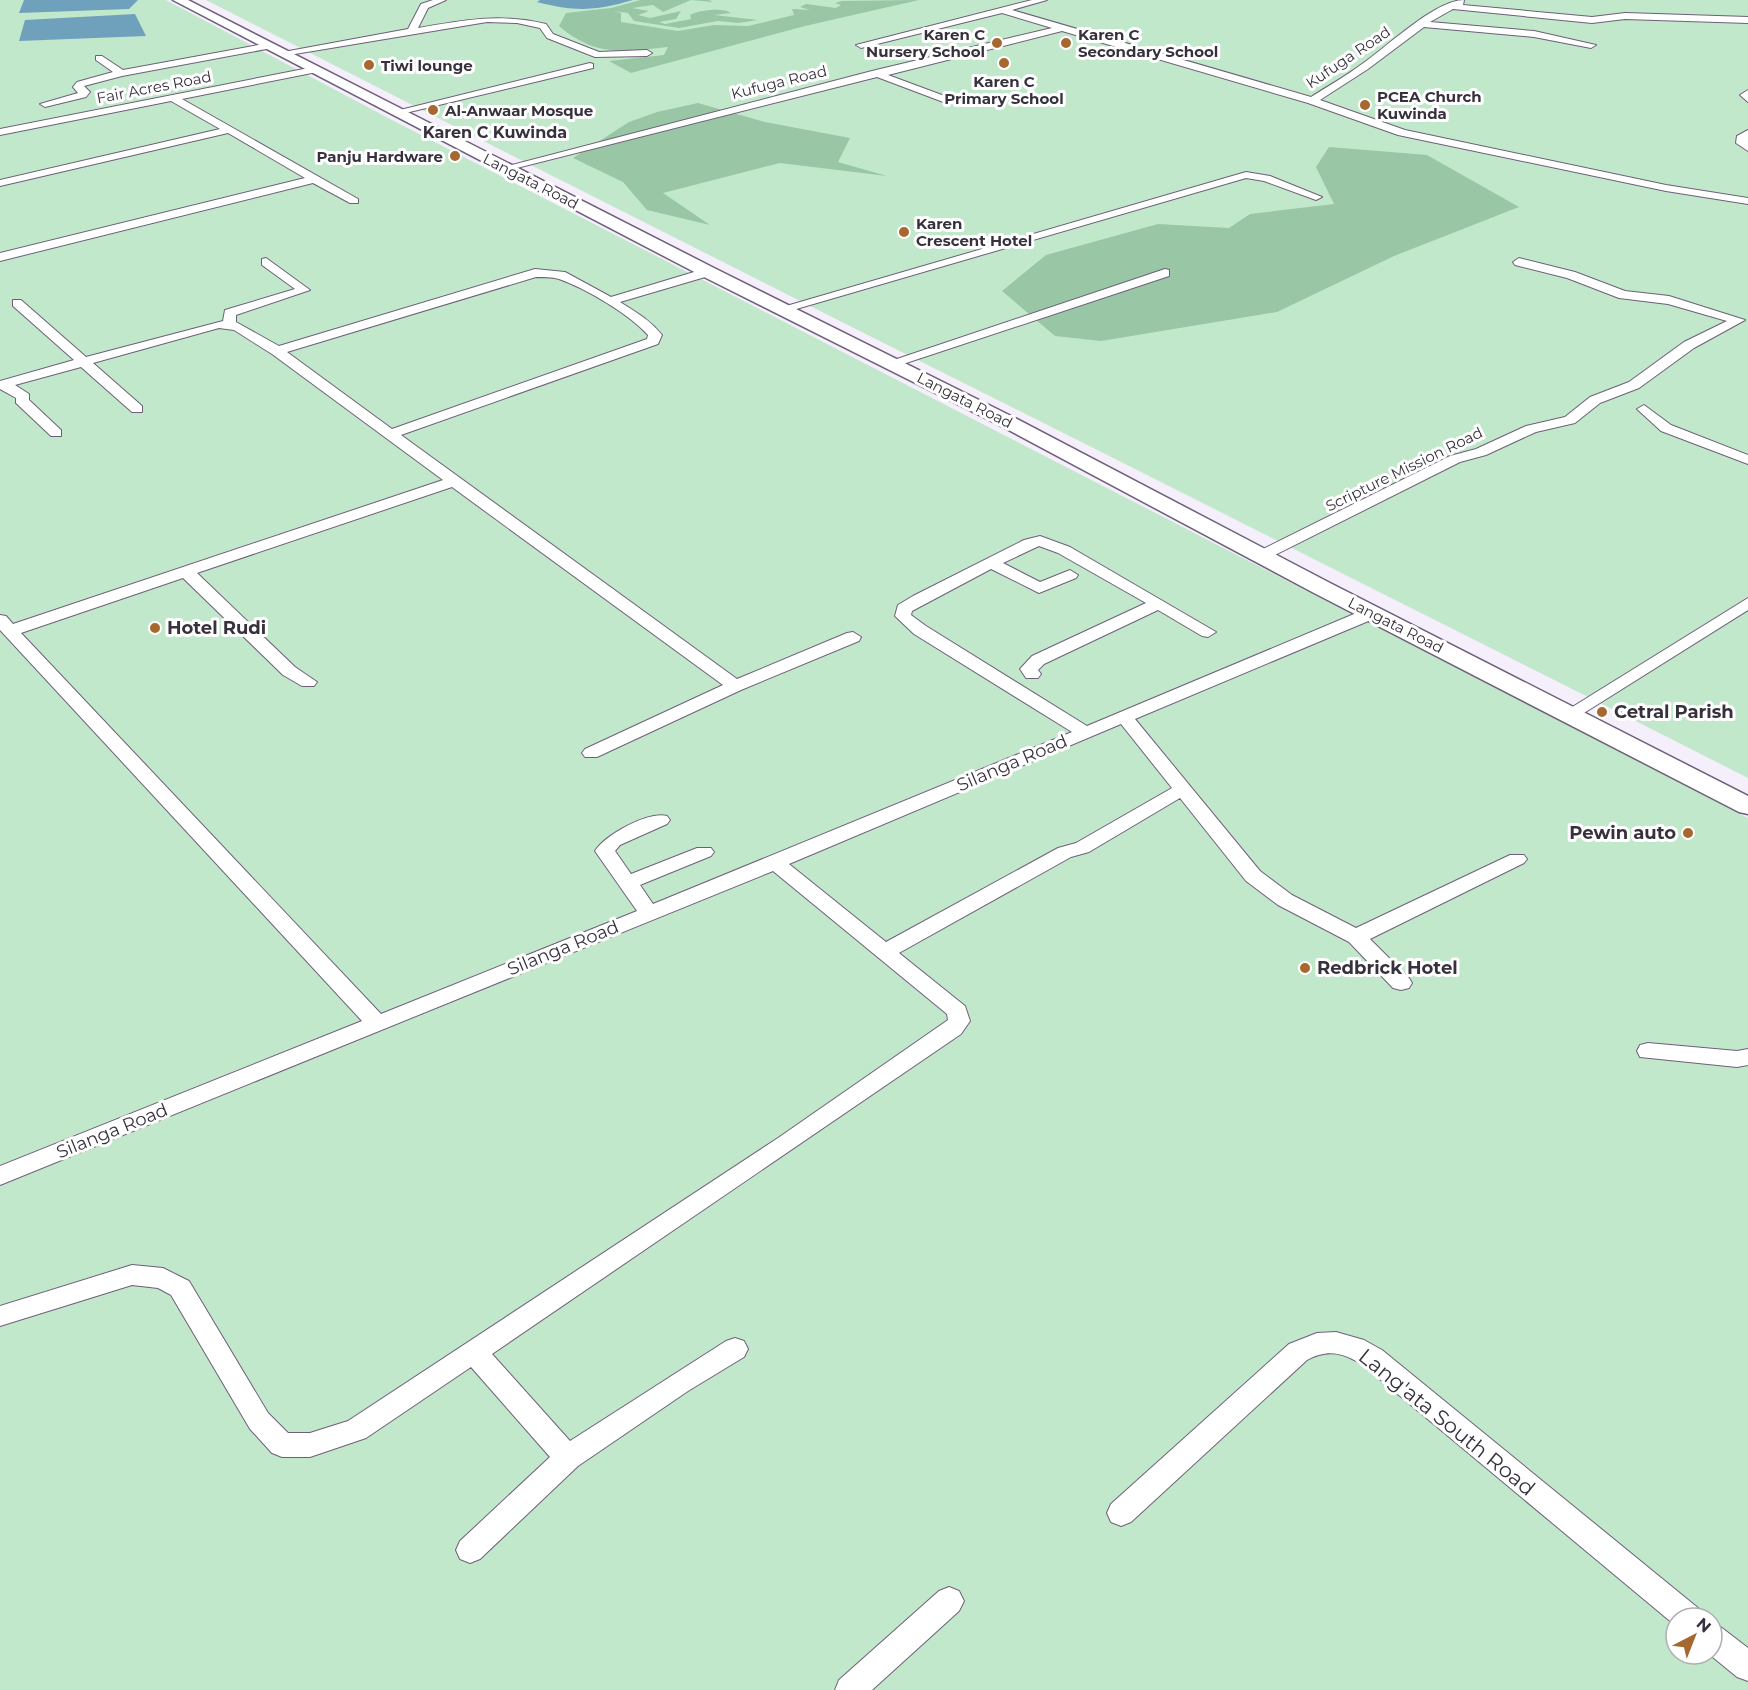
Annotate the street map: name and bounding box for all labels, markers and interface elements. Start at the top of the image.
street label: Kufuga Road [1302,22,1394,92]
place label: Karen C Nursery School [866,25,985,61]
place label: Karen C Secondary School [1078,25,1218,61]
marker: Karen C Nursery School [990,36,1004,50]
marker: Karen C Secondary School [1059,36,1073,50]
place label: Tiwi lounge [381,56,473,75]
marker: Karen C Primary School [997,56,1011,70]
marker: Tiwi lounge [362,58,376,72]
street label: Kufuga Road [729,61,829,103]
street label: Fair Acres Road [95,67,213,107]
place label: Karen C Primary School [944,72,1064,108]
place label: PCEA Church Kuwinda [1377,87,1482,123]
marker: PCEA Church Kuwinda [1358,98,1372,112]
place label: Al-Anwaar Mosque [444,101,593,120]
marker: Al-Anwaar Mosque [426,103,440,117]
district label: Karen C Kuwinda [423,123,567,142]
place label: Panju Hardware [317,147,443,166]
marker: Panju Hardware [448,149,462,163]
street label: Langata Road [480,149,582,213]
place label: Karen Crescent Hotel [916,214,1032,250]
marker: Karen Crescent Hotel [897,225,911,239]
street label: Langata Road [914,368,1016,432]
street label: Scripture Mission Road [1322,423,1486,515]
street label: Langata Road [1345,593,1447,657]
place label: Hotel Rudi [167,617,266,639]
marker: Hotel Rudi [148,621,162,635]
place label: Cetral Parish [1614,701,1734,723]
marker: Cetral Parish [1595,705,1609,719]
street label: Silanga Road [953,730,1071,796]
place label: Pewin auto [1569,822,1676,844]
marker: Pewin auto [1681,826,1695,840]
street label: Silanga Road [504,916,622,980]
place label: Redbrick Hotel [1317,957,1458,979]
marker: Redbrick Hotel [1298,961,1312,975]
street label: Silanga Road [53,1099,171,1163]
street label: Lang'ata South Road [1354,1343,1540,1501]
north arrow [1664,1606,1724,1666]
text: N [1693,1614,1715,1637]

